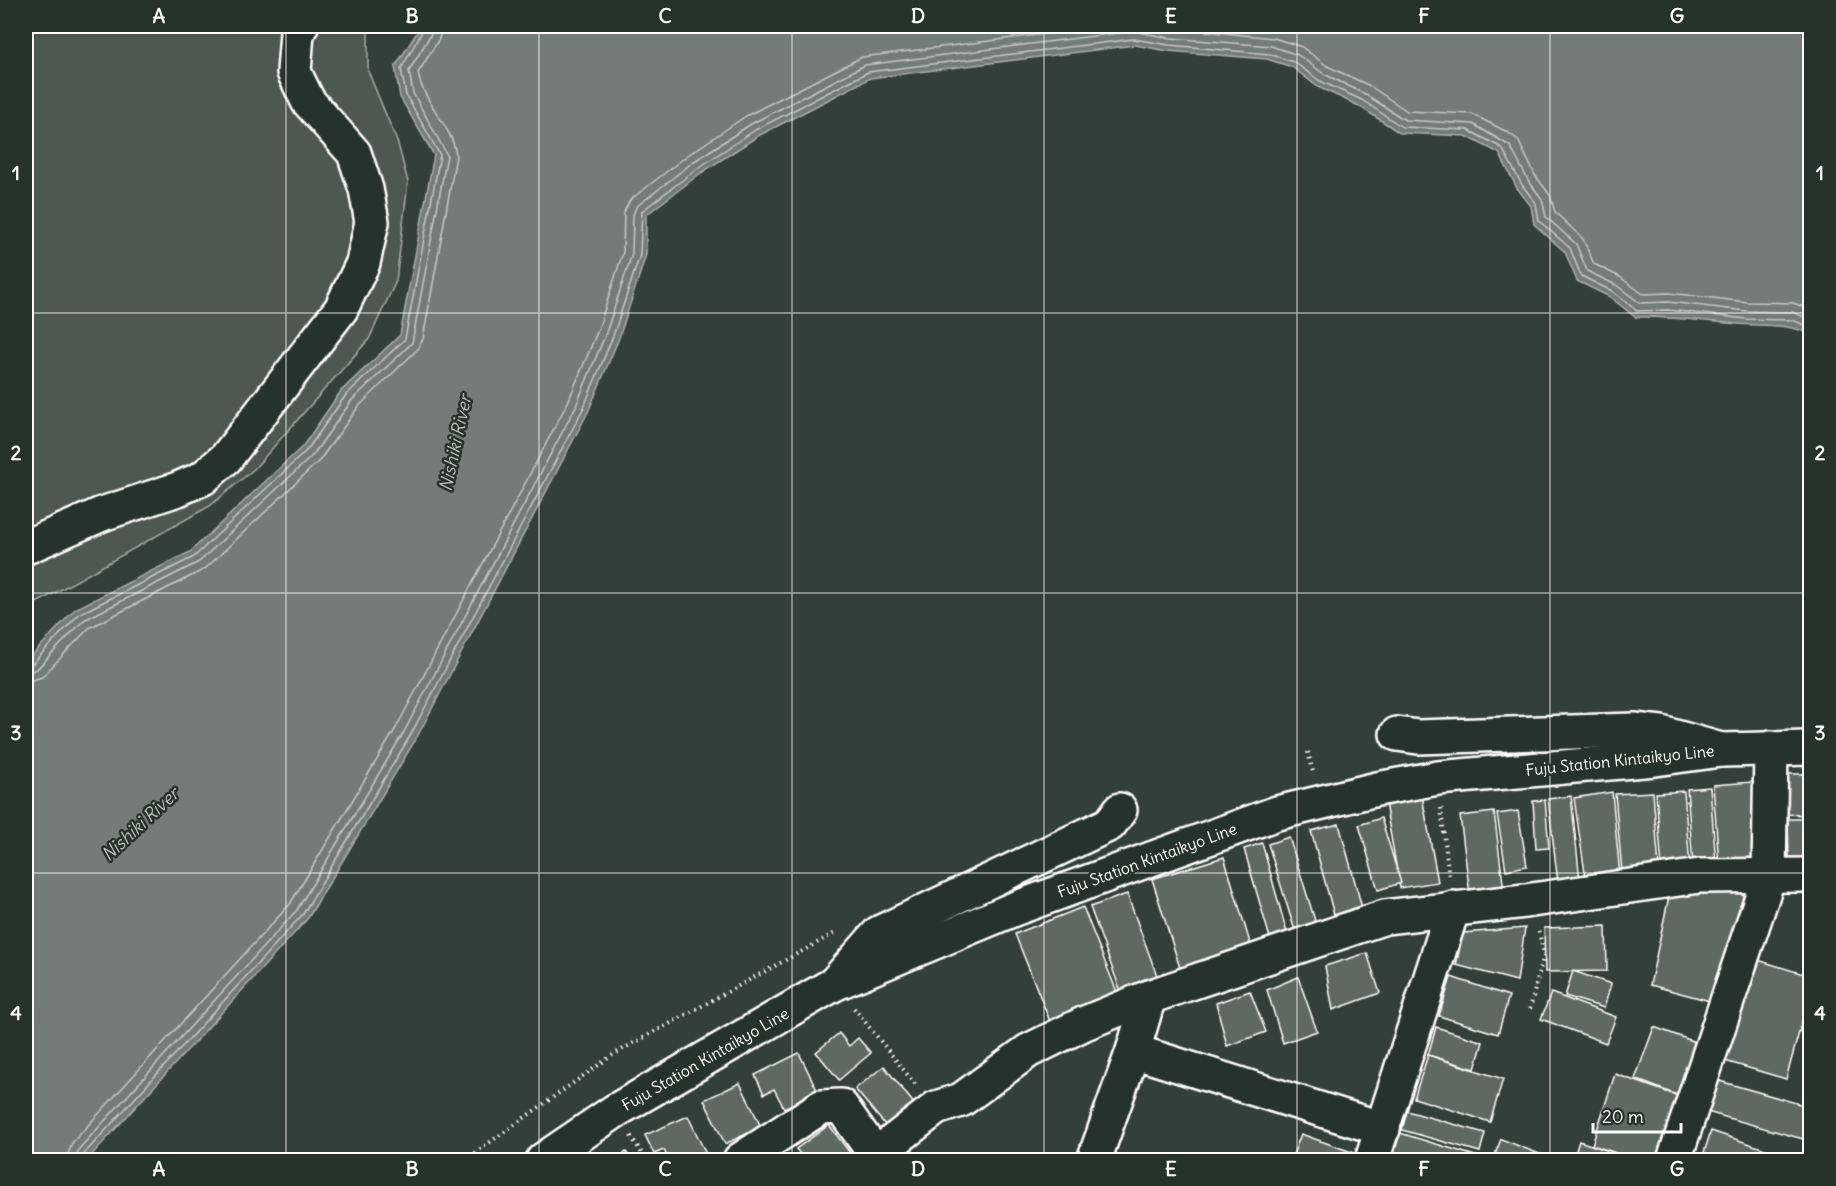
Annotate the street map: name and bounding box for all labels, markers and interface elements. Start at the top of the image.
text: A [153,3,166,28]
text: B [405,3,419,28]
text: C [658,3,672,28]
text: D [911,3,925,28]
text: E [1165,3,1177,28]
text: F [1418,3,1430,28]
text: G [1670,3,1684,28]
text: 1 [12,160,20,185]
text: 1 [1816,160,1824,185]
water label: Nishiki River [434,390,477,493]
text: 2 [11,440,22,465]
text: 2 [1815,440,1826,465]
text: 3 [10,720,22,745]
text: 3 [1814,720,1826,745]
street label: Fuju Station Kintaikyo Line [1525,740,1715,780]
water label: Nishiki River [96,780,186,866]
street label: Fuju Station Kintaikyo Line [1054,818,1240,902]
text: 4 [10,1000,22,1025]
text: 4 [1814,1000,1826,1025]
street label: Fuju Station Kintaikyo Line [618,1003,792,1115]
scale bar [1593,1096,1682,1134]
text: 20 m [1602,1105,1644,1128]
text: A [153,1156,166,1181]
text: B [405,1156,419,1181]
text: C [658,1156,672,1181]
text: D [911,1156,925,1181]
text: E [1165,1156,1177,1181]
text: F [1418,1156,1430,1181]
text: G [1670,1156,1684,1181]

